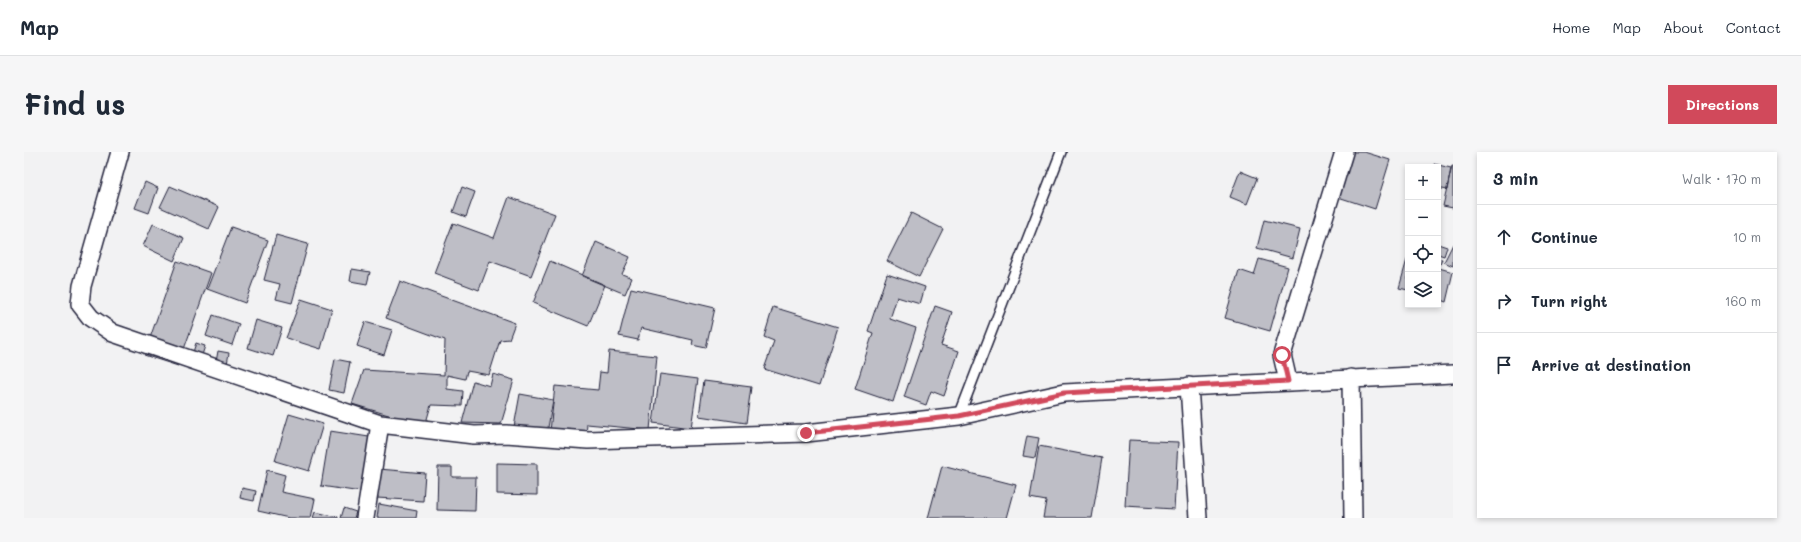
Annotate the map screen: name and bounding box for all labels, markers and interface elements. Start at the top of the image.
text: Map [20,15,59,40]
text: Home [1552,18,1590,37]
text: Map [1612,18,1641,37]
text: About [1663,18,1704,37]
text: Contact [1726,18,1781,37]
button: Directions [1668,85,1777,124]
text: Find us [24,86,125,122]
map controls [1405,164,1441,308]
button: + [1405,164,1441,200]
text: 3 min [1493,167,1538,189]
text: Walk · 170 m [1682,170,1761,187]
button: − [1405,200,1441,236]
icon: ahead [1493,226,1515,248]
text: Continue [1531,227,1598,247]
text: 10 m [1733,228,1761,245]
button: locate [1405,236,1441,272]
button: layers [1405,272,1441,308]
icon: right [1493,290,1515,312]
text: Turn right [1531,291,1608,311]
text: 160 m [1725,292,1761,309]
route start [1273,346,1291,364]
icon: arrive [1493,354,1515,376]
text: Arrive at destination [1531,355,1691,375]
route end [797,424,815,442]

